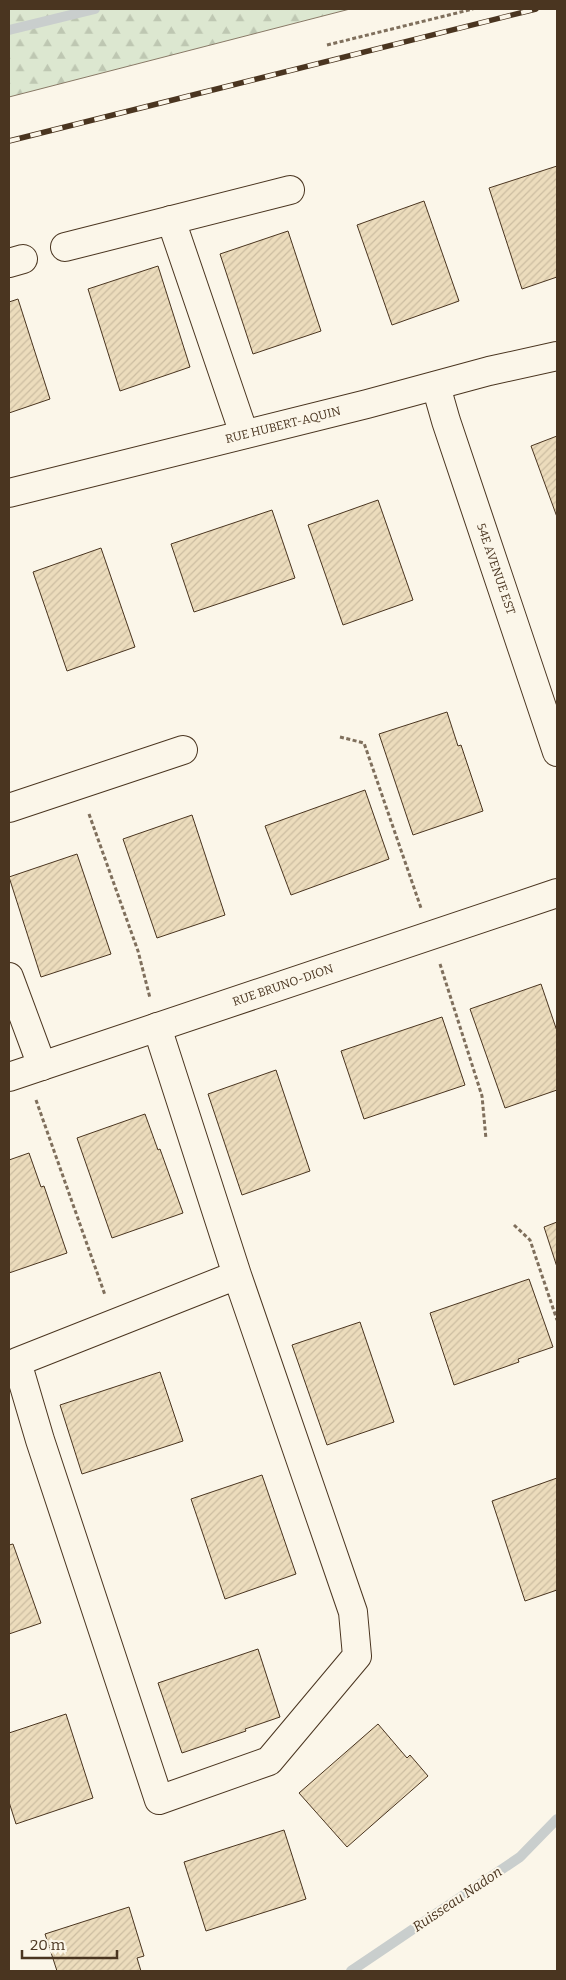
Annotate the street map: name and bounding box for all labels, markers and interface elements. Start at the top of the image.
street label: RUE HUBERT-AQUIN [224,404,343,446]
street label: 54E AVENUE EST [474,522,518,616]
street label: RUE BRUNO-DION [231,961,336,1009]
water label: Ruisseau Nadon [409,1863,505,1936]
scale bar [22,1928,118,1960]
text: 20 m [30,1936,66,1954]

